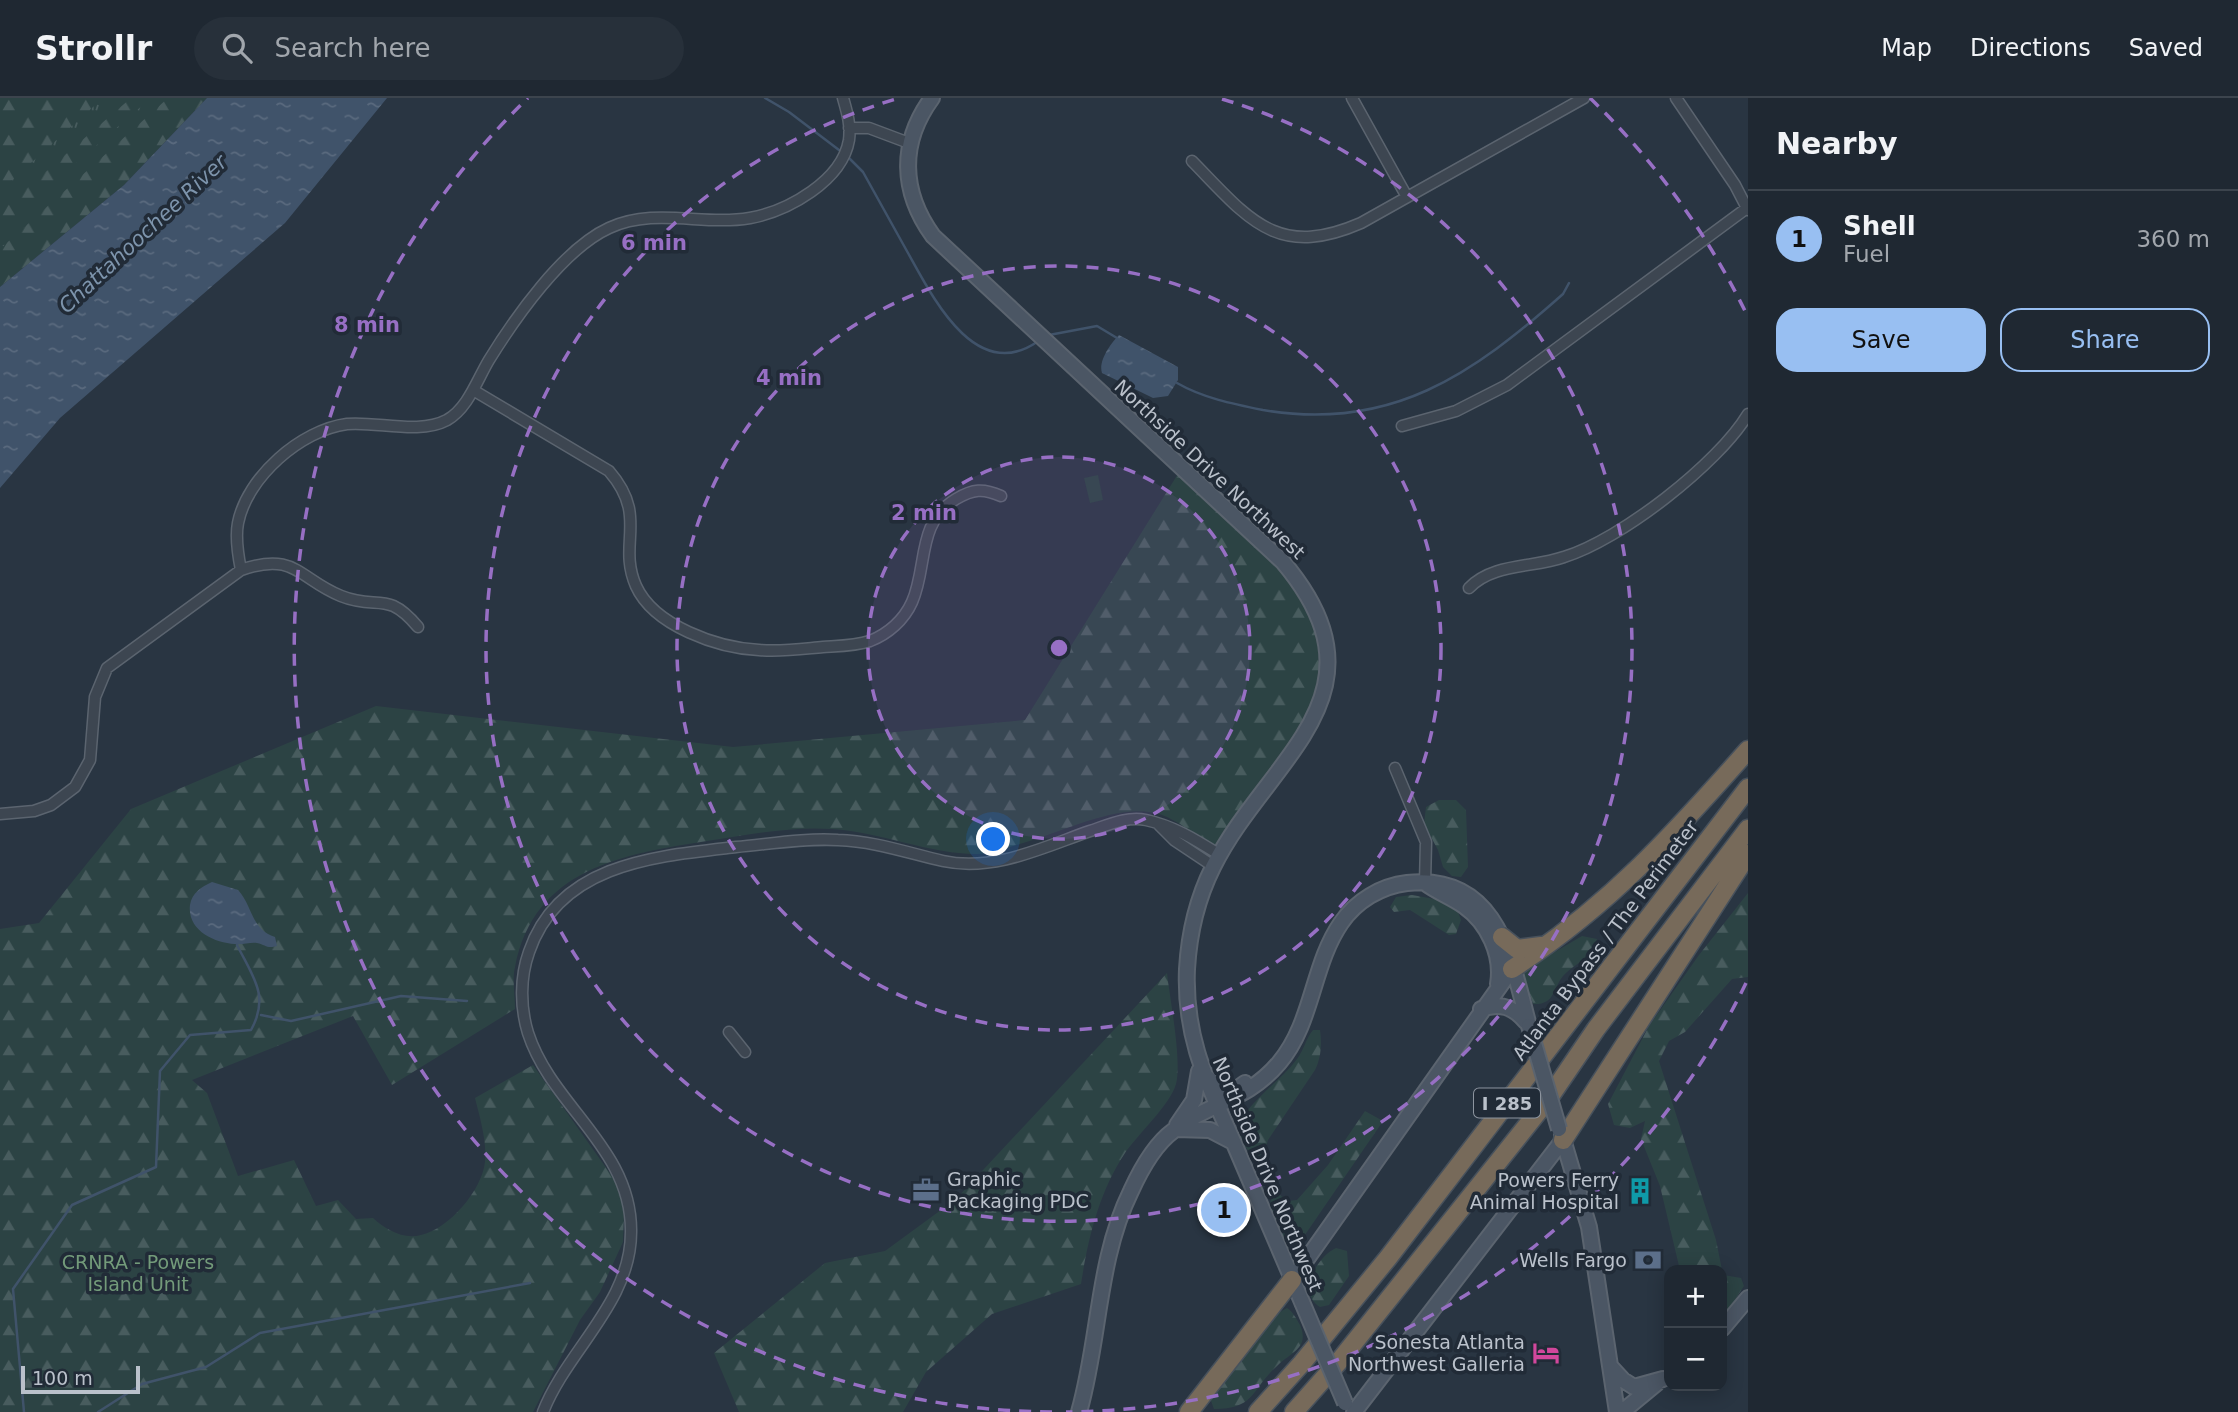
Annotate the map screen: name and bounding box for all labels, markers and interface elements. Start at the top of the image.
search box [194,17,684,80]
text: Strollr [35,29,152,68]
icon: search [218,29,256,67]
text: Search here [274,33,431,63]
text: Map [1881,34,1932,62]
text: Directions [1970,34,2091,62]
text: Saved [2129,34,2203,62]
text: Nearby [1776,126,1898,161]
water label: Chattahoochee River [54,149,233,318]
text: Shell [1843,211,1916,241]
text: 1 [1791,226,1807,252]
text: 360 m [2136,226,2210,252]
text: 6 min [621,231,687,255]
text: Fuel [1843,241,1890,267]
button: Save [1776,308,1986,372]
button: Share [2000,308,2210,372]
text: 8 min [334,313,400,337]
text: 4 min [756,366,822,390]
street label: Northside Drive Northwest [1110,375,1310,563]
text: 2 min [891,501,957,525]
centre of rings [1047,636,1071,660]
street label: Atlanta Bypass / The Perimeter [1508,816,1703,1064]
your location [976,822,1010,856]
street label: Northside Drive Northwest [1209,1053,1327,1295]
road number: I 285 [1474,1088,1540,1118]
place label: Graphic Packaging PDC [947,1168,1089,1212]
place label: Powers Ferry Animal Hospital [1470,1169,1619,1213]
office icon: Graphic Packaging PDC [911,1175,941,1205]
building icon: Powers Ferry Animal Hospital [1625,1176,1655,1206]
pin: 1 [1201,1184,1247,1236]
bank icon: Wells Fargo [1633,1245,1663,1275]
place label: Wells Fargo [1519,1249,1627,1271]
park label: CRNRA - Powers Island Unit [62,1251,214,1295]
map controls [1664,1265,1727,1391]
button: + [1664,1265,1727,1328]
button: − [1664,1328,1727,1391]
place label: Sonesta Atlanta Northwest Galleria [1348,1331,1525,1375]
hotel icon: Sonesta Atlanta Northwest Galleria [1531,1338,1561,1368]
scale bar [21,1363,140,1395]
text: 100 m [32,1367,93,1389]

